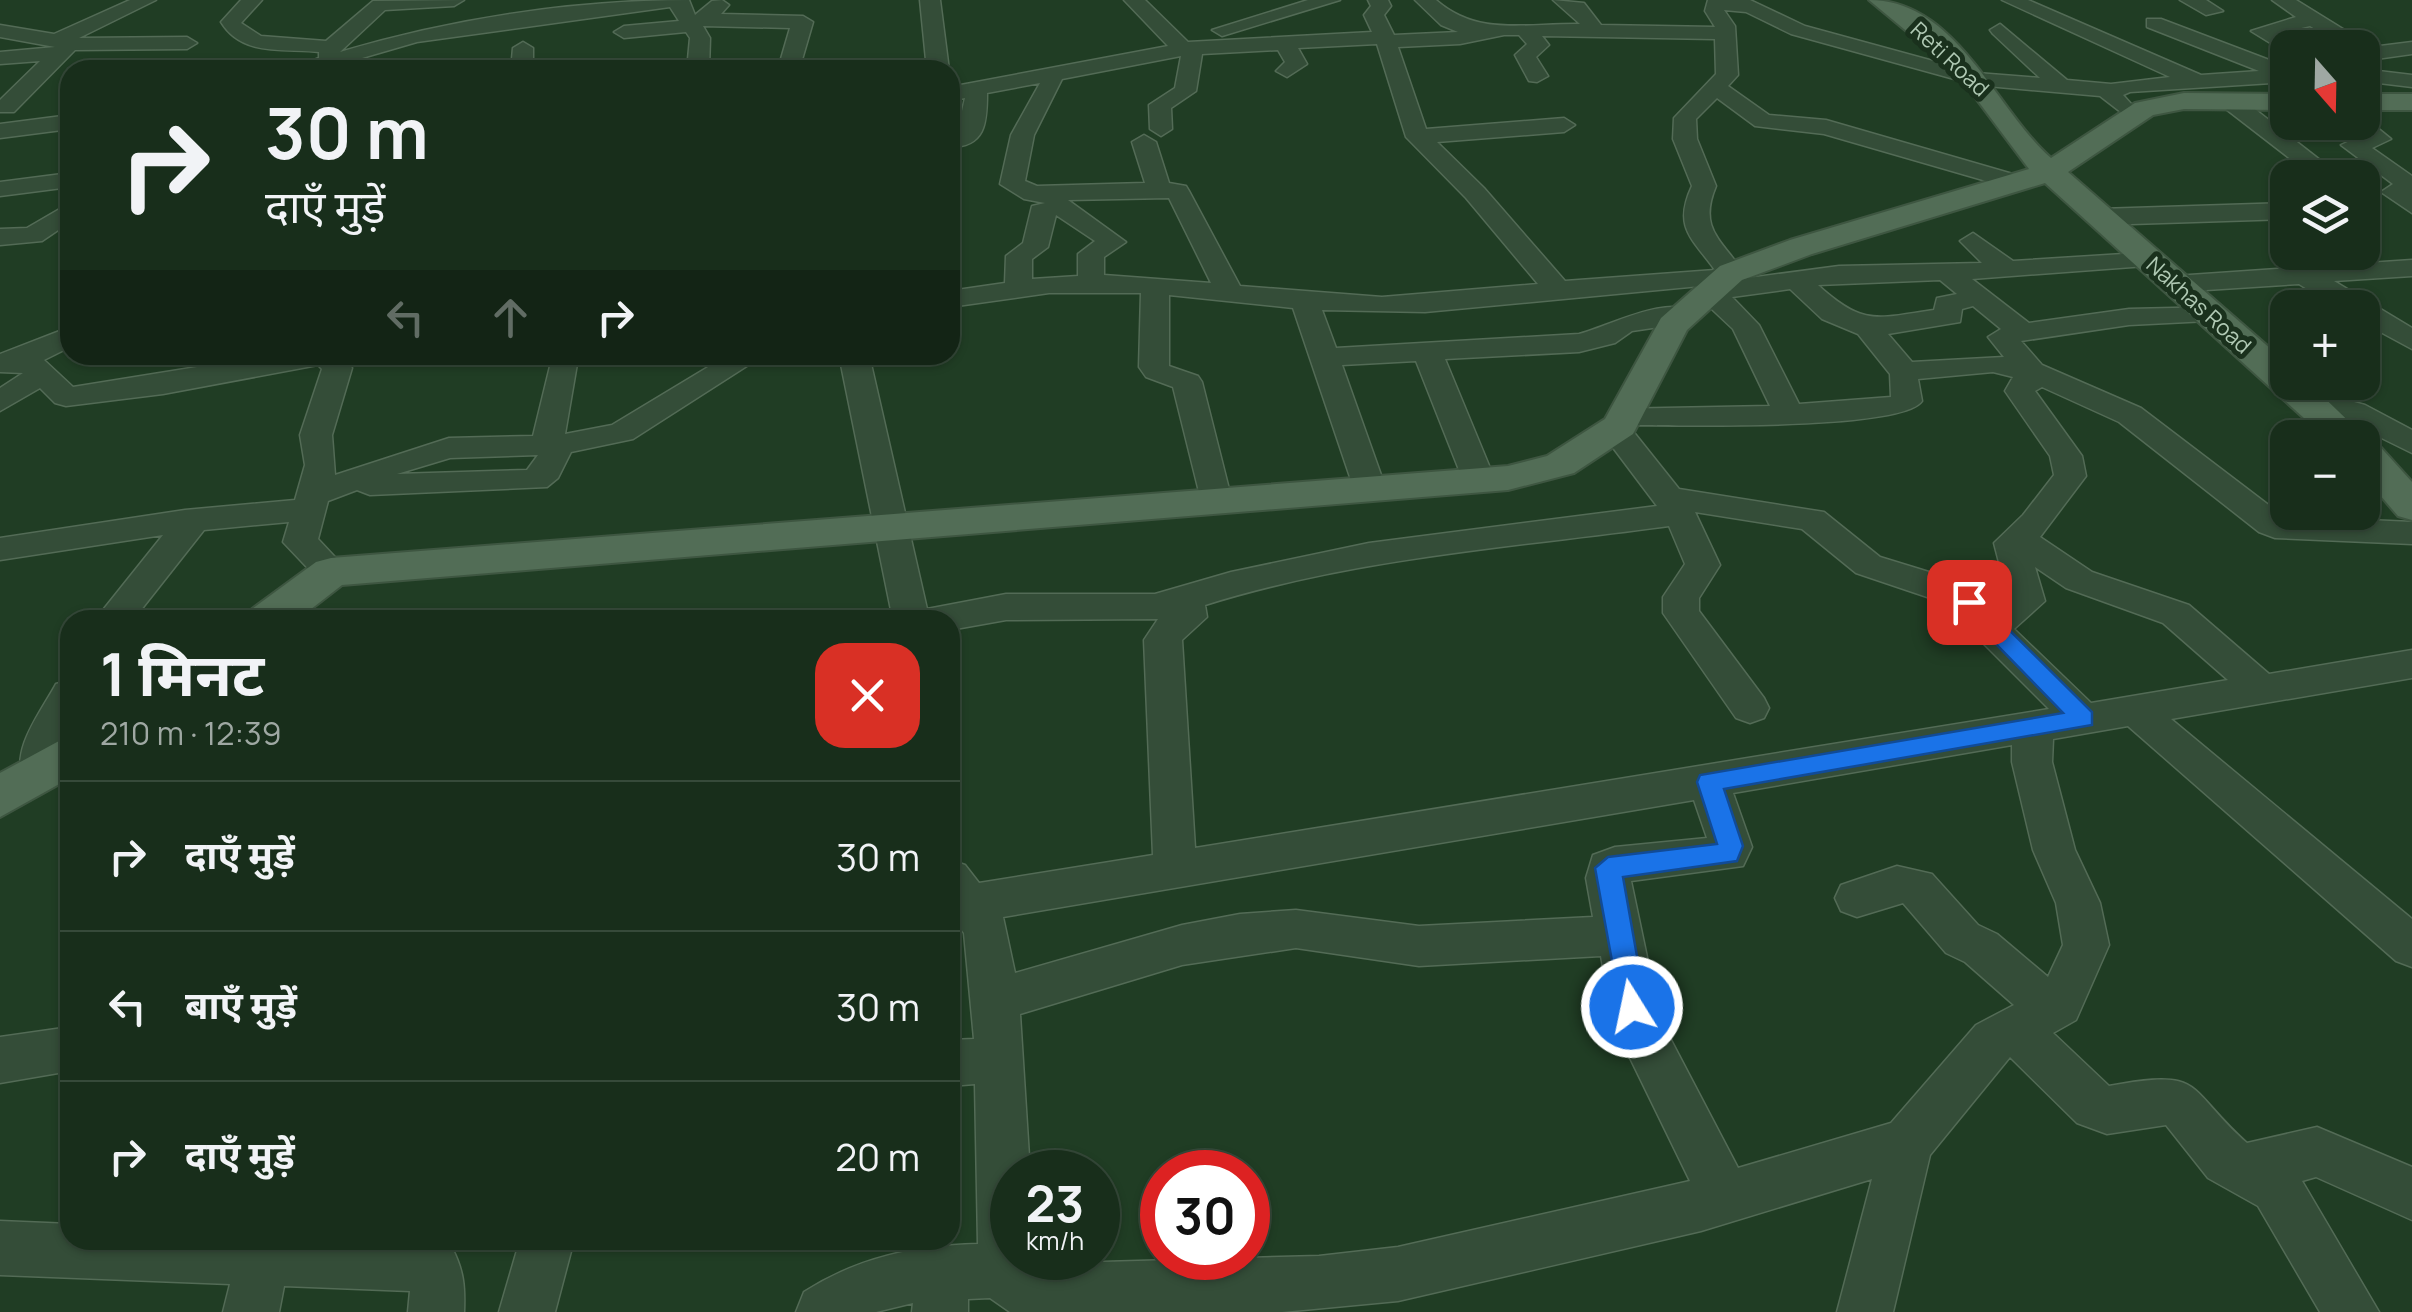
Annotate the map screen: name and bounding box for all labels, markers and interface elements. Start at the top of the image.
street label: Reti Road [1904,15,1996,103]
north arrow [2270,30,2380,140]
map controls [2270,30,2380,530]
text: 30 m [265,84,429,180]
icon: right [100,100,230,230]
button: layers [2270,160,2380,270]
text: दाएँ मुड़ें [265,175,385,237]
street label: Nakhas Road [2140,250,2258,360]
icon: left [378,290,433,345]
icon: ahead [483,290,538,345]
icon: right [588,290,643,345]
button: + [2270,290,2380,400]
button: − [2270,420,2380,530]
pin [1927,560,2012,645]
icon: arrive [1942,575,1997,630]
text: 1 मिनट [100,632,264,714]
button: close [815,643,920,748]
text: 210 m · 12:39 [100,711,282,755]
text: दाएँ मुड़ें [185,828,295,880]
icon: right [100,829,155,884]
text: 30 m [836,830,920,882]
position arrow [1580,955,1684,1059]
text: बाएँ मुड़ें [185,978,297,1030]
icon: left [100,979,155,1034]
text: 30 m [836,980,920,1032]
text: दाएँ मुड़ें [185,1128,295,1180]
icon: right [100,1129,155,1184]
text: 20 m [835,1130,920,1182]
speed limit sign: 30 [1140,1150,1270,1280]
text: 23 [1026,1169,1084,1237]
text: km/h [1026,1223,1084,1258]

